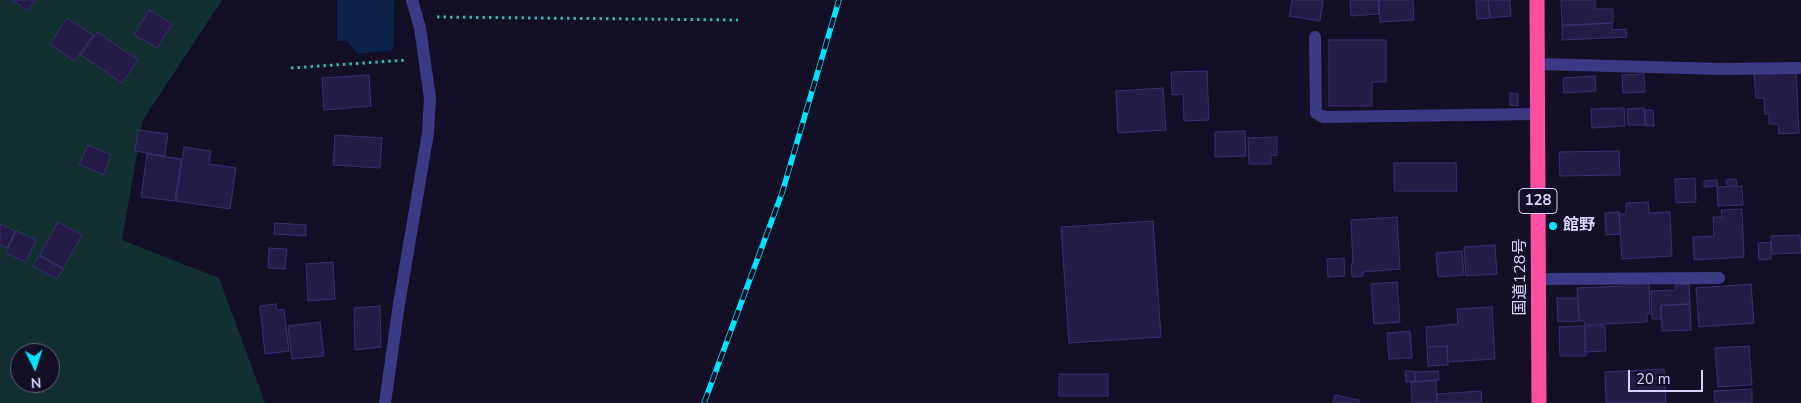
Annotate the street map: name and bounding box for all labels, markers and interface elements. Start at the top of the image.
road number: 128 [1519,188,1557,214]
place label: 館野 [1563,216,1595,236]
marker: 館野 [1547,220,1559,232]
street label: 国道128号 [1511,239,1531,315]
north arrow [10,343,60,393]
scale bar [1631,360,1706,392]
text: 20 m [1636,369,1671,389]
text: N [30,373,42,392]

